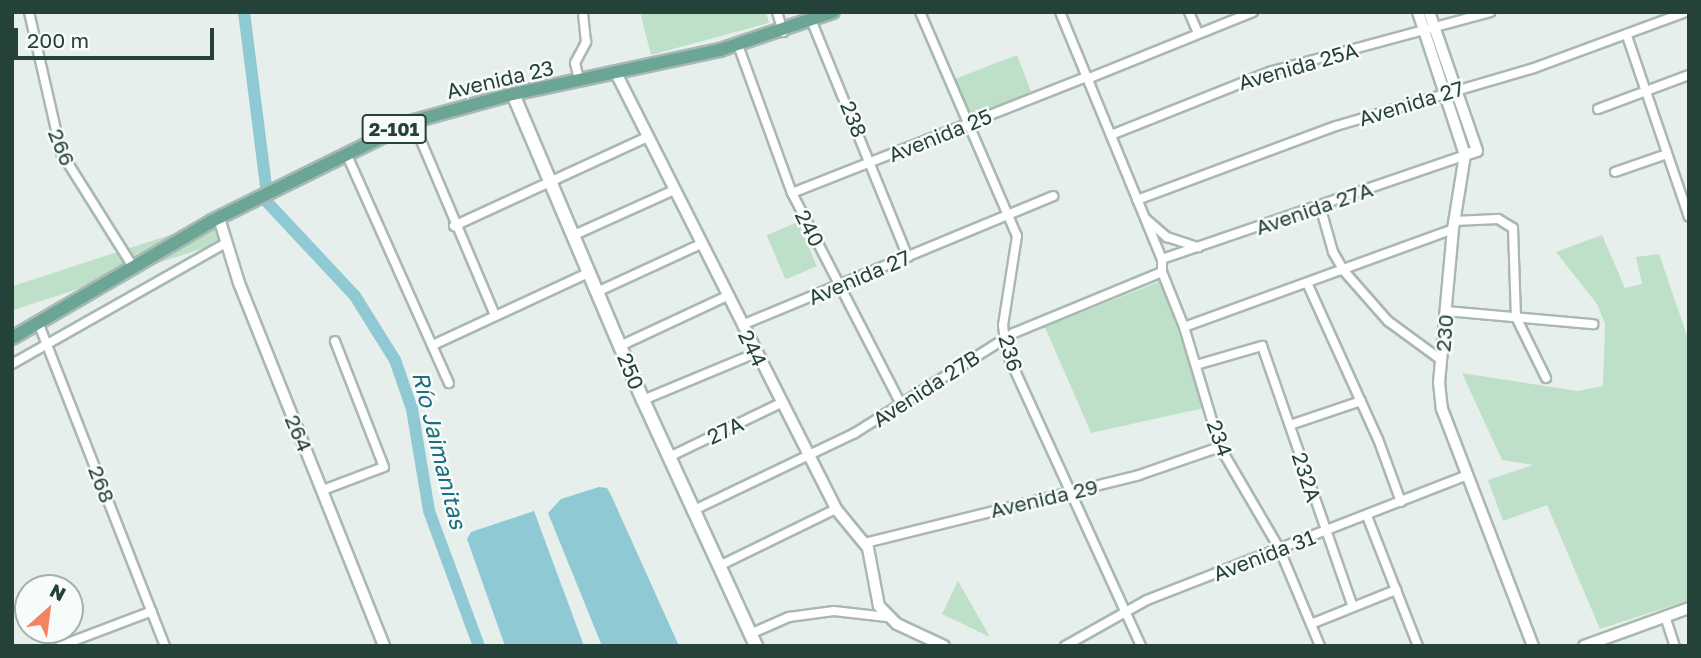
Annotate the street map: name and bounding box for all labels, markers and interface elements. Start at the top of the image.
scale bar [18,14,217,58]
text: 200 m [27,27,89,53]
street label: Avenida 25A [1235,37,1361,95]
street label: Avenida 23 [444,54,556,104]
street label: Avenida 27 [1356,75,1466,131]
street label: 238 [835,97,873,141]
street label: Avenida 25 [885,103,995,167]
road number: 2-101 [361,113,427,144]
street label: 266 [43,125,81,169]
street label: Avenida 27A [1252,176,1376,240]
street label: 240 [790,205,830,251]
street label: Avenida 27 [804,244,914,310]
street label: 230 [1430,313,1458,353]
street label: 244 [733,325,773,371]
street label: 236 [994,332,1028,374]
street label: Avenida 27B [868,344,984,432]
street label: 250 [612,349,650,393]
water label: Río Jaimanitas [407,368,473,532]
street label: 264 [280,411,318,455]
street label: 27A [703,411,747,449]
street label: 234 [1202,416,1238,460]
street label: 232A [1287,449,1327,505]
street label: 268 [83,462,121,506]
street label: Avenida 29 [988,473,1100,523]
street label: Avenida 31 [1209,524,1319,586]
north arrow [14,574,84,644]
text: N [46,578,70,605]

